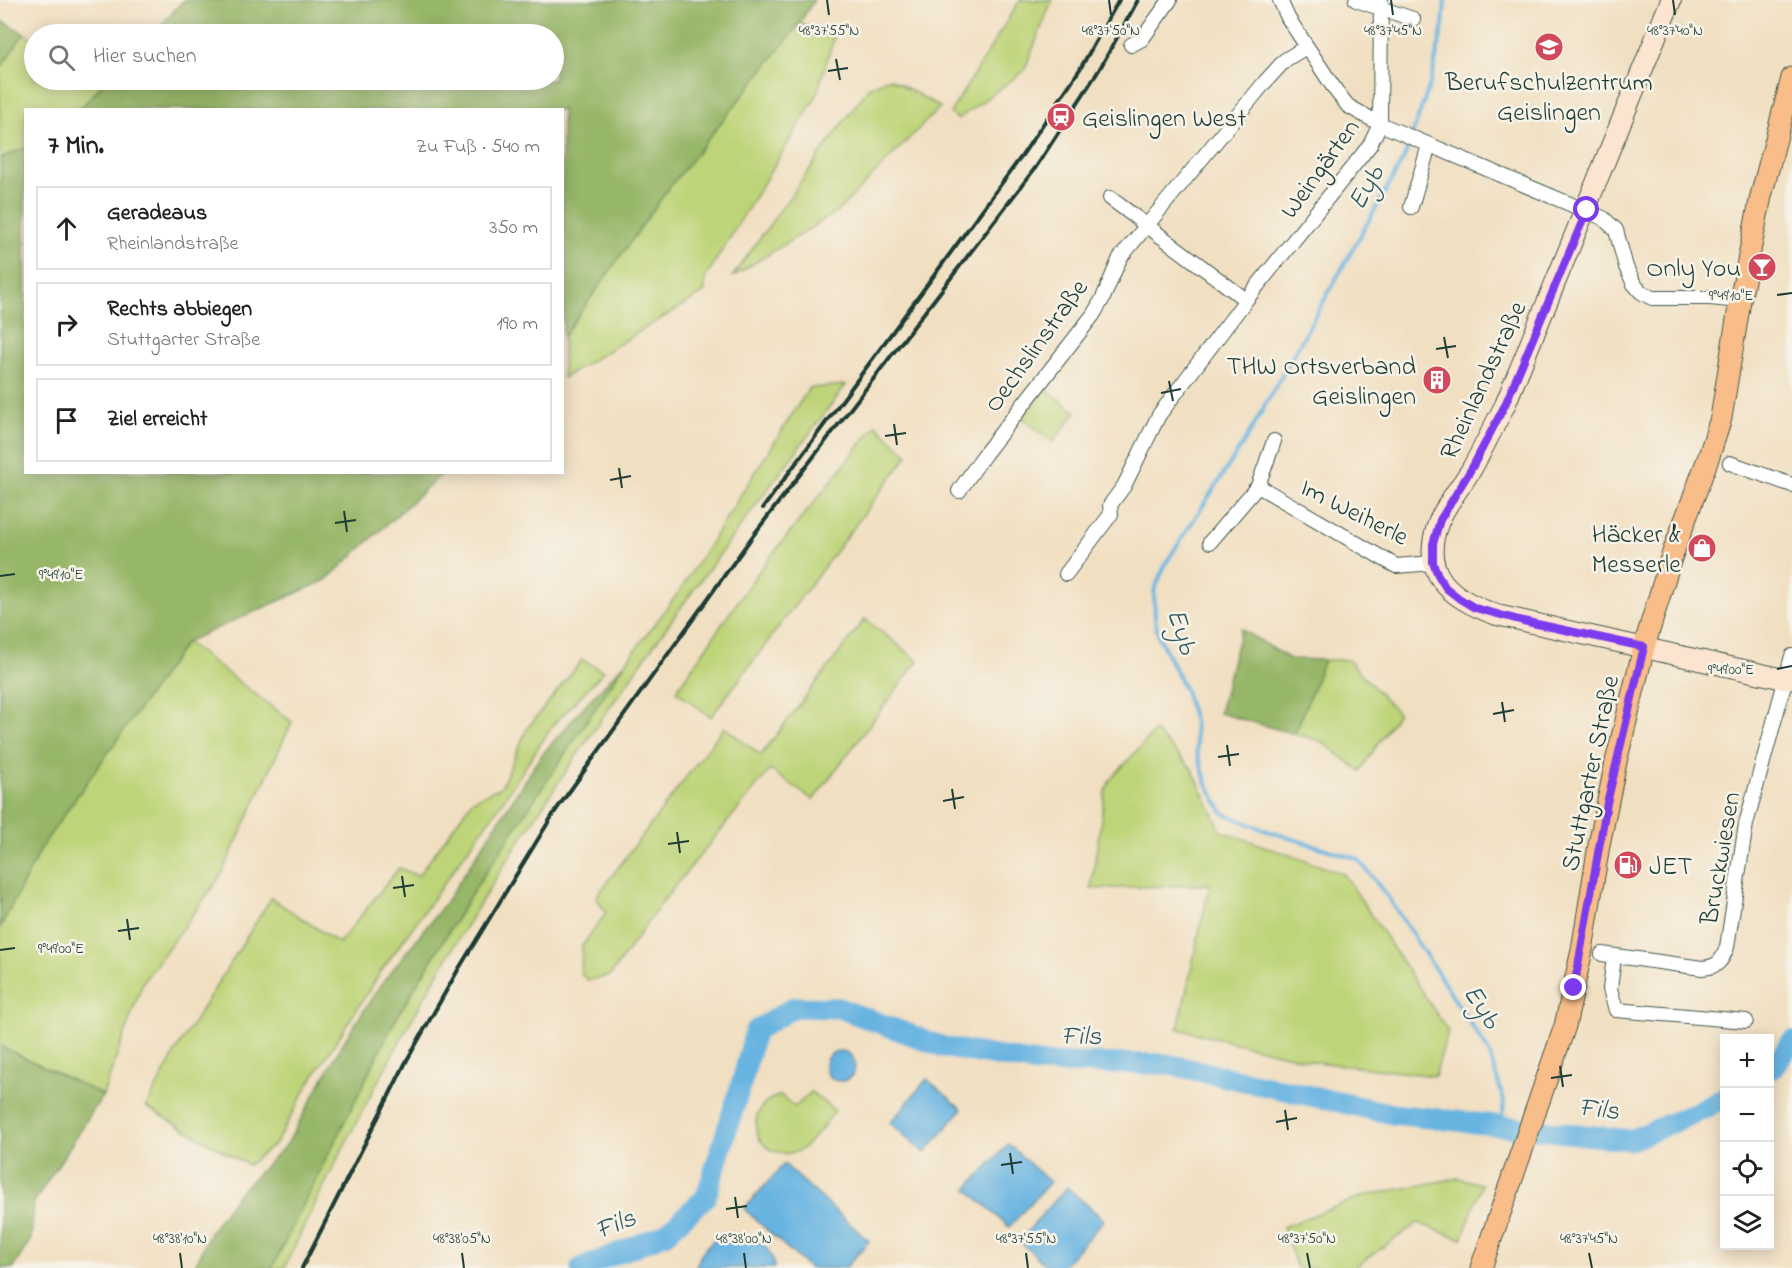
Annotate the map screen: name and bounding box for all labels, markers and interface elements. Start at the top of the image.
text: 48°37'55"N [799,20,859,42]
text: 48°37'50"N [1082,20,1140,42]
text: 48°37'45"N [1364,20,1422,42]
text: 48°37'40"N [1647,20,1703,42]
search box [24,24,564,90]
school or university icon: Berufschulzentrum Geislingen [1533,31,1565,63]
icon: search [45,41,78,74]
text: Hier suchen [93,41,197,73]
place label: Berufschulzentrum Geislingen [1444,65,1653,133]
station icon: Geislingen West [1045,101,1077,133]
place label: Geislingen West [1082,101,1246,139]
street label: Weingärten [1272,112,1371,228]
text: 7 Min. [48,128,104,166]
text: Zu Fuß · 540 m [416,133,540,162]
water label: Eyb [1339,157,1396,218]
route start [1573,196,1599,222]
text: Geradeaus [107,198,207,230]
icon: ahead [50,212,83,245]
text: 350 m [489,214,538,243]
text: Rheinlandstraße [107,230,239,259]
place label: Only You [1646,251,1741,289]
bar icon: Only You [1746,251,1778,283]
street label: Oechslinstraße [976,272,1099,421]
text: 9°49'10"E [1709,285,1753,307]
text: Rechts abbiegen [107,294,252,326]
street label: Rheinlandstraße [1431,295,1538,467]
icon: right [50,308,83,341]
text: 190 m [496,310,538,339]
text: Stuttgarter Straße [107,326,260,355]
place label: THW Ortsverband Geislingen [1227,349,1416,417]
building icon: THW Ortsverband Geislingen [1421,364,1453,396]
icon: arrive [50,404,83,437]
text: Ziel erreicht [107,404,207,436]
street label: Im Weiherle [1293,470,1415,557]
place label: Häcker & Messerle [1591,517,1681,585]
shop icon: Häcker & Messerle [1686,532,1718,564]
text: 9°49'10"E [39,564,83,586]
water label: Eyb [1155,604,1207,661]
text: 9°49'00"E [1708,659,1754,681]
street label: Stuttgarter Straße [1553,672,1631,875]
street label: Bruckwiesen [1691,789,1752,929]
fuel station icon: JET [1612,849,1644,881]
place label: JET [1649,849,1692,887]
text: 9°49'00"E [38,938,84,960]
route end [1560,974,1586,1000]
water label: Eyb [1452,978,1511,1039]
water label: Fils [1060,1018,1102,1057]
map controls [1720,1034,1774,1250]
button: + [1720,1034,1774,1088]
button: − [1720,1088,1774,1142]
water label: Fils [1576,1089,1621,1132]
button: locate [1720,1142,1774,1196]
button: layers [1720,1196,1774,1250]
water label: Fils [590,1200,642,1251]
text: 48°38'10"N [153,1228,207,1250]
text: 48°38'05"N [433,1228,491,1250]
text: 48°38'00"N [716,1228,772,1250]
text: 48°37'55"N [996,1228,1056,1250]
text: 48°37'50"N [1278,1228,1336,1250]
text: 48°37'45"N [1560,1228,1618,1250]

